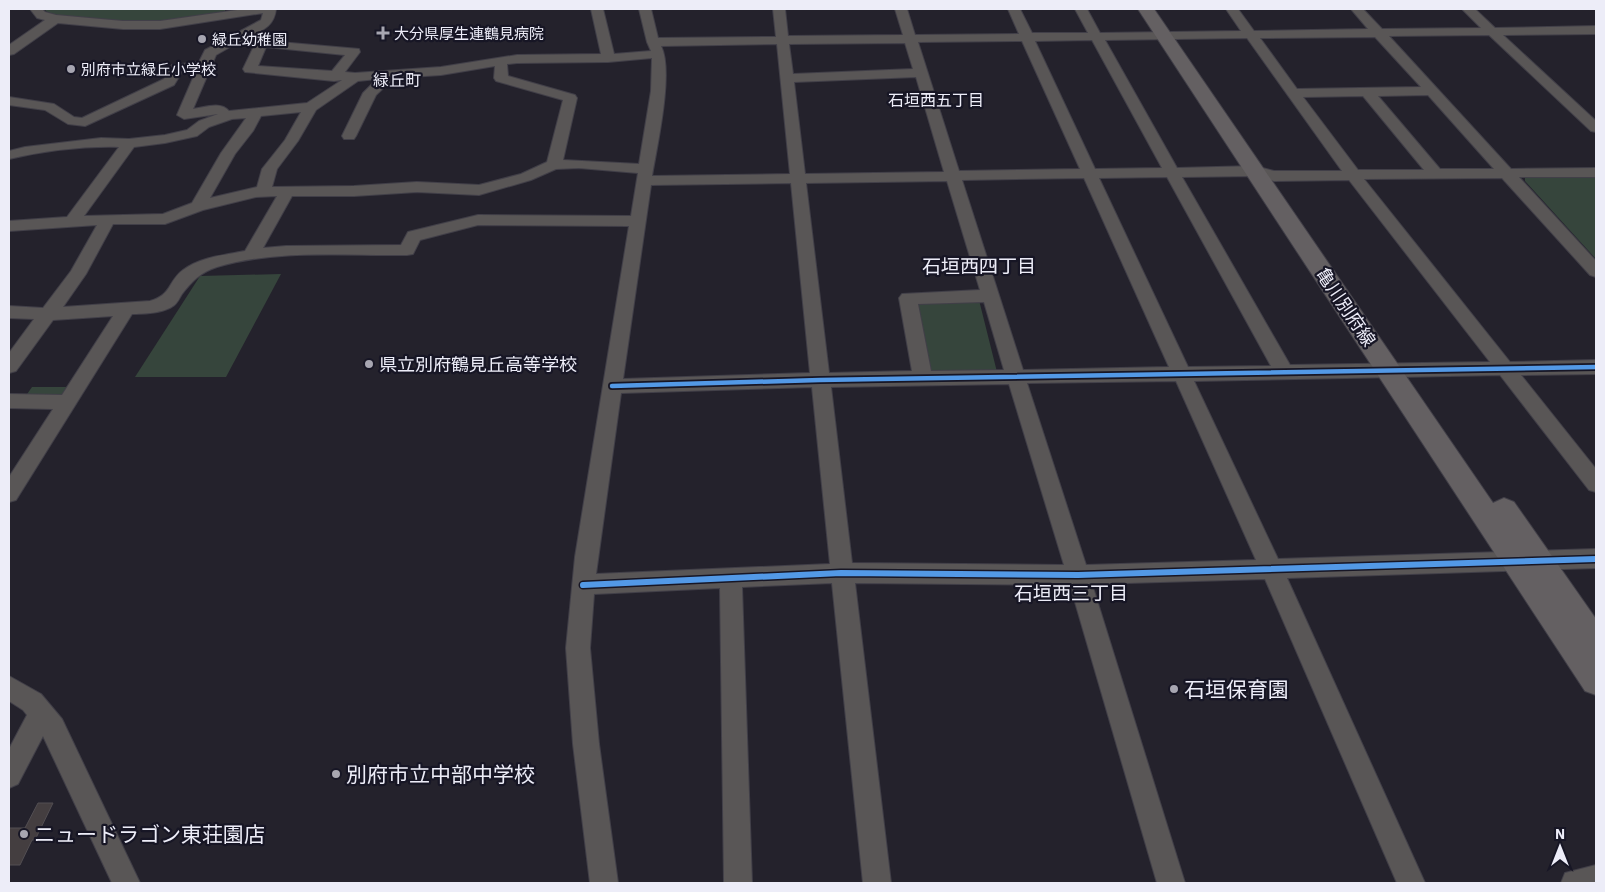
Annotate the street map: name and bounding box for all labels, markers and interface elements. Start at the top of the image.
place label: 大分県厚生連鶴見病院 [394,24,544,43]
marker: 大分県厚生連鶴見病院 [376,26,390,40]
place label: 緑丘幼稚園 [212,30,287,49]
marker: 緑丘幼稚園 [196,33,208,45]
place label: 別府市立緑丘小学校 [81,60,216,79]
marker: 別府市立緑丘小学校 [65,63,77,75]
district label: 緑丘町 [373,70,421,90]
district label: 石垣西五丁目 [888,90,984,110]
district label: 石垣西四丁目 [922,254,1036,278]
street label: 亀川別府線 [1311,263,1381,351]
place label: 県立別府鶴見丘高等学校 [379,353,577,376]
marker: 県立別府鶴見丘高等学校 [363,358,375,370]
district label: 石垣西三丁目 [1014,581,1128,605]
place label: 石垣保育園 [1184,675,1289,703]
marker: 石垣保育園 [1168,683,1180,695]
place label: 別府市立中部中学校 [346,760,535,788]
marker: 別府市立中部中学校 [330,768,342,780]
place label: ニュードラゴン東荘園店 [34,820,265,848]
north arrow [1535,822,1585,872]
text: N [1555,825,1565,843]
marker: ニュードラゴン東荘園店 [18,828,30,840]

